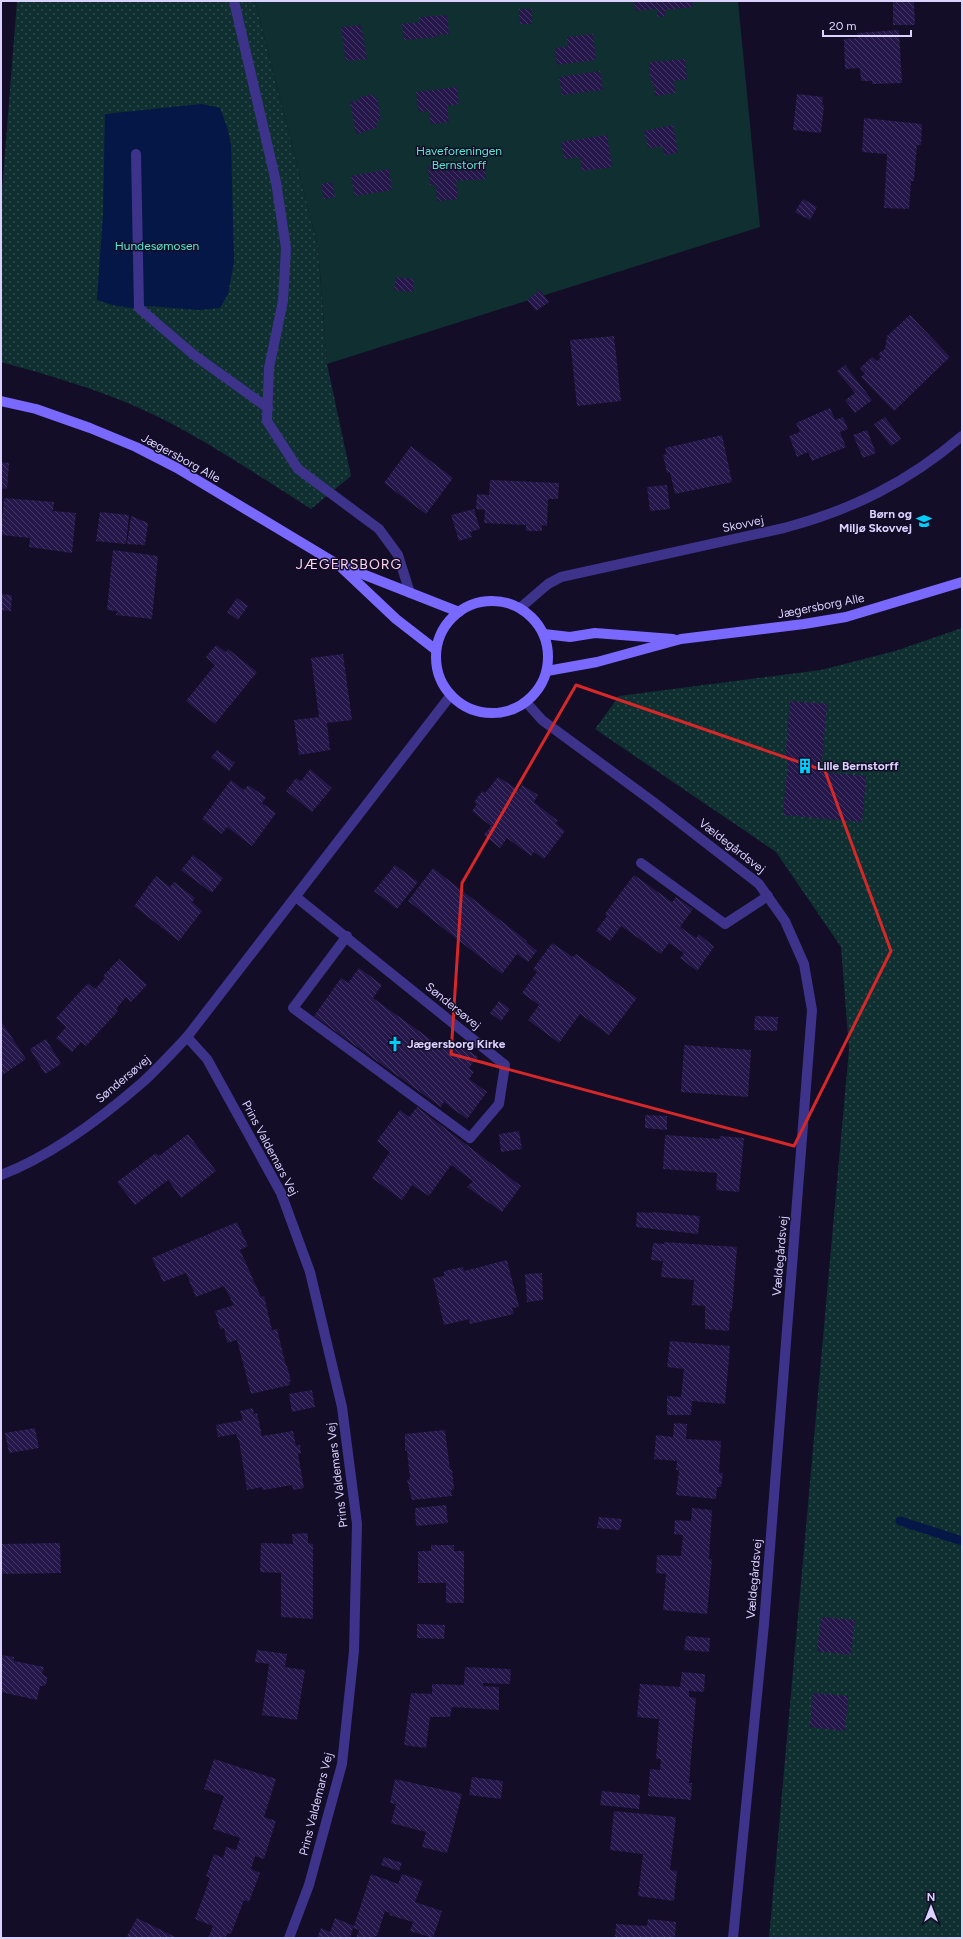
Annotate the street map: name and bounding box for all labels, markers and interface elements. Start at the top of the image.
scale bar [823,12,911,38]
text: 20 m [829,19,857,33]
park label: Haveforeningen Bernstorff [416,144,502,172]
park label: Hundesømosen [115,239,200,253]
street label: Jægersborg Alle [139,431,223,486]
place label: Børn og Miljø Skovvej [839,507,912,535]
school or university icon: Børn og Miljø Skovvej [915,512,933,530]
street label: Skovvej [721,513,765,535]
district label: JÆGERSBORG [296,556,402,573]
street label: Jægersborg Alle [776,591,866,621]
building icon: Lille Bernstorff [796,757,814,775]
place label: Lille Bernstorff [817,759,899,773]
street label: Vældegårdsvej [696,816,768,876]
street label: Søndersøvej [423,980,483,1032]
church icon: Jægersborg Kirke [386,1035,404,1053]
place label: Jægersborg Kirke [407,1037,506,1051]
street label: Søndersøvej [93,1052,153,1106]
street label: Prins Valdemars Vej [239,1098,301,1198]
street label: Vældegårdsvej [770,1215,790,1297]
street label: Prins Valdemars Vej [324,1422,350,1528]
street label: Vældegårdsvej [744,1538,764,1620]
street label: Prins Valdemars Vej [296,1751,336,1857]
north arrow [911,1887,951,1927]
text: N [927,1891,935,1904]

